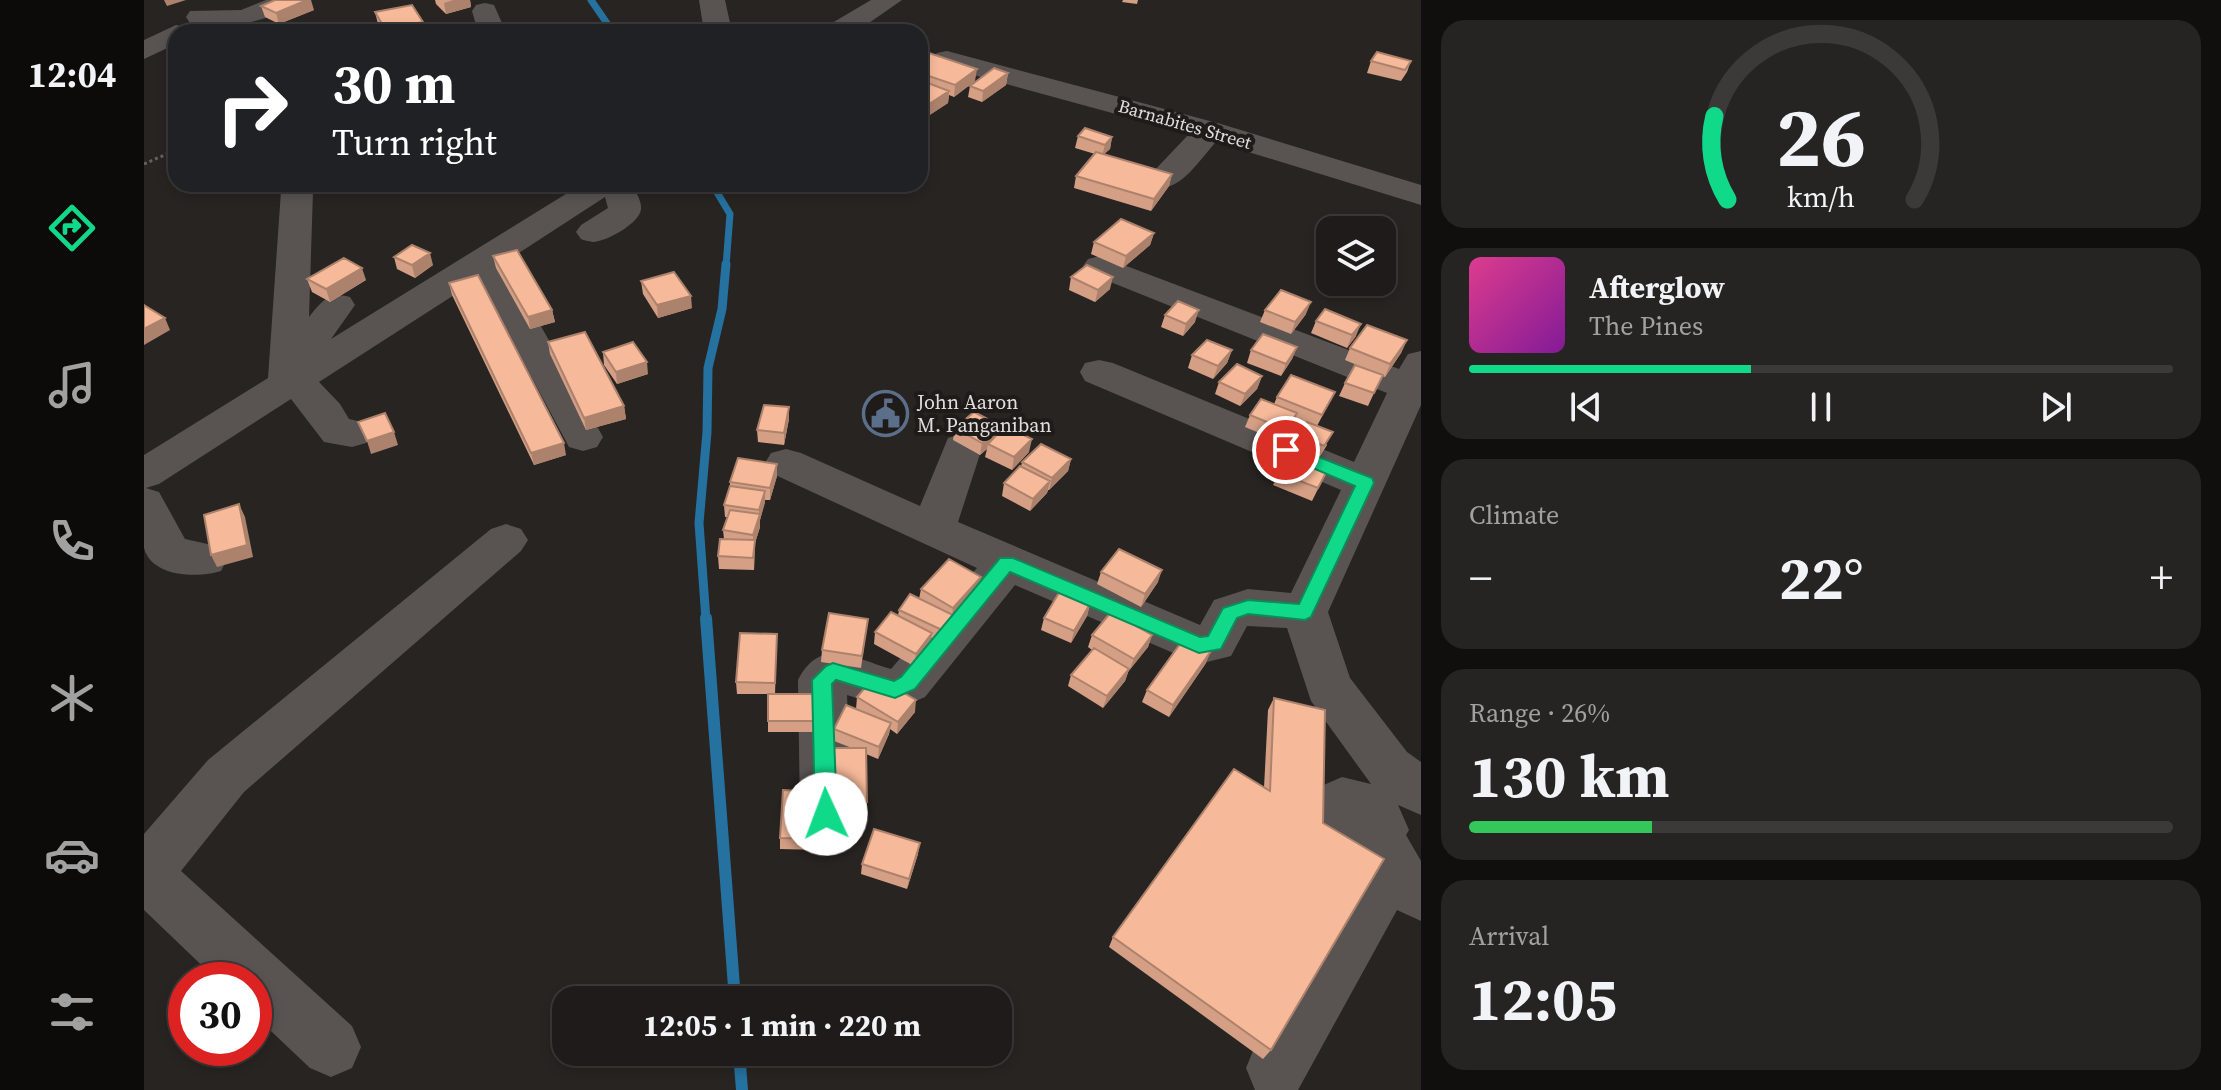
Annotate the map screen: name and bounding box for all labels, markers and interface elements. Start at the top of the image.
text: 30 m [332,45,455,122]
text: 12:04 [28,50,116,99]
icon: right [200,56,304,160]
text: 26 [1776,80,1866,194]
street label: Barnabites Street [1116,93,1255,155]
text: Turn right [332,118,497,167]
text: km/h [1787,177,1855,217]
icon: directions [44,200,100,256]
map controls [1316,216,1396,296]
button: layers [1316,216,1396,296]
text: Afterglow [1589,267,1725,308]
text: The Pines [1589,308,1703,344]
icon: music [44,357,100,413]
icon: previous [1564,385,1608,429]
icon: pause [1799,385,1843,429]
icon: next [2034,385,2078,429]
place label: John Aaron M. Panganiban [916,388,1052,439]
public building icon: John Aaron M. Panganiban [862,390,910,438]
pin [1252,416,1320,484]
icon: arrive [1264,428,1308,472]
text: Climate [1469,497,1559,533]
icon: phone [44,513,100,569]
text: 22° [1779,537,1863,619]
text: − [1469,547,1492,608]
text: + [2150,547,2173,608]
icon: climate [44,670,100,726]
text: Range · 26% [1469,695,1610,731]
text: 130 km [1469,735,1670,817]
position arrow [784,772,868,856]
icon: car [44,827,100,883]
text: Arrival [1469,918,1549,954]
text: 12:05 [1469,958,1617,1040]
speed limit sign: 30 [168,962,272,1066]
icon: filters [44,984,100,1040]
text: 12:05 · 1 min · 220 m [643,1005,921,1046]

